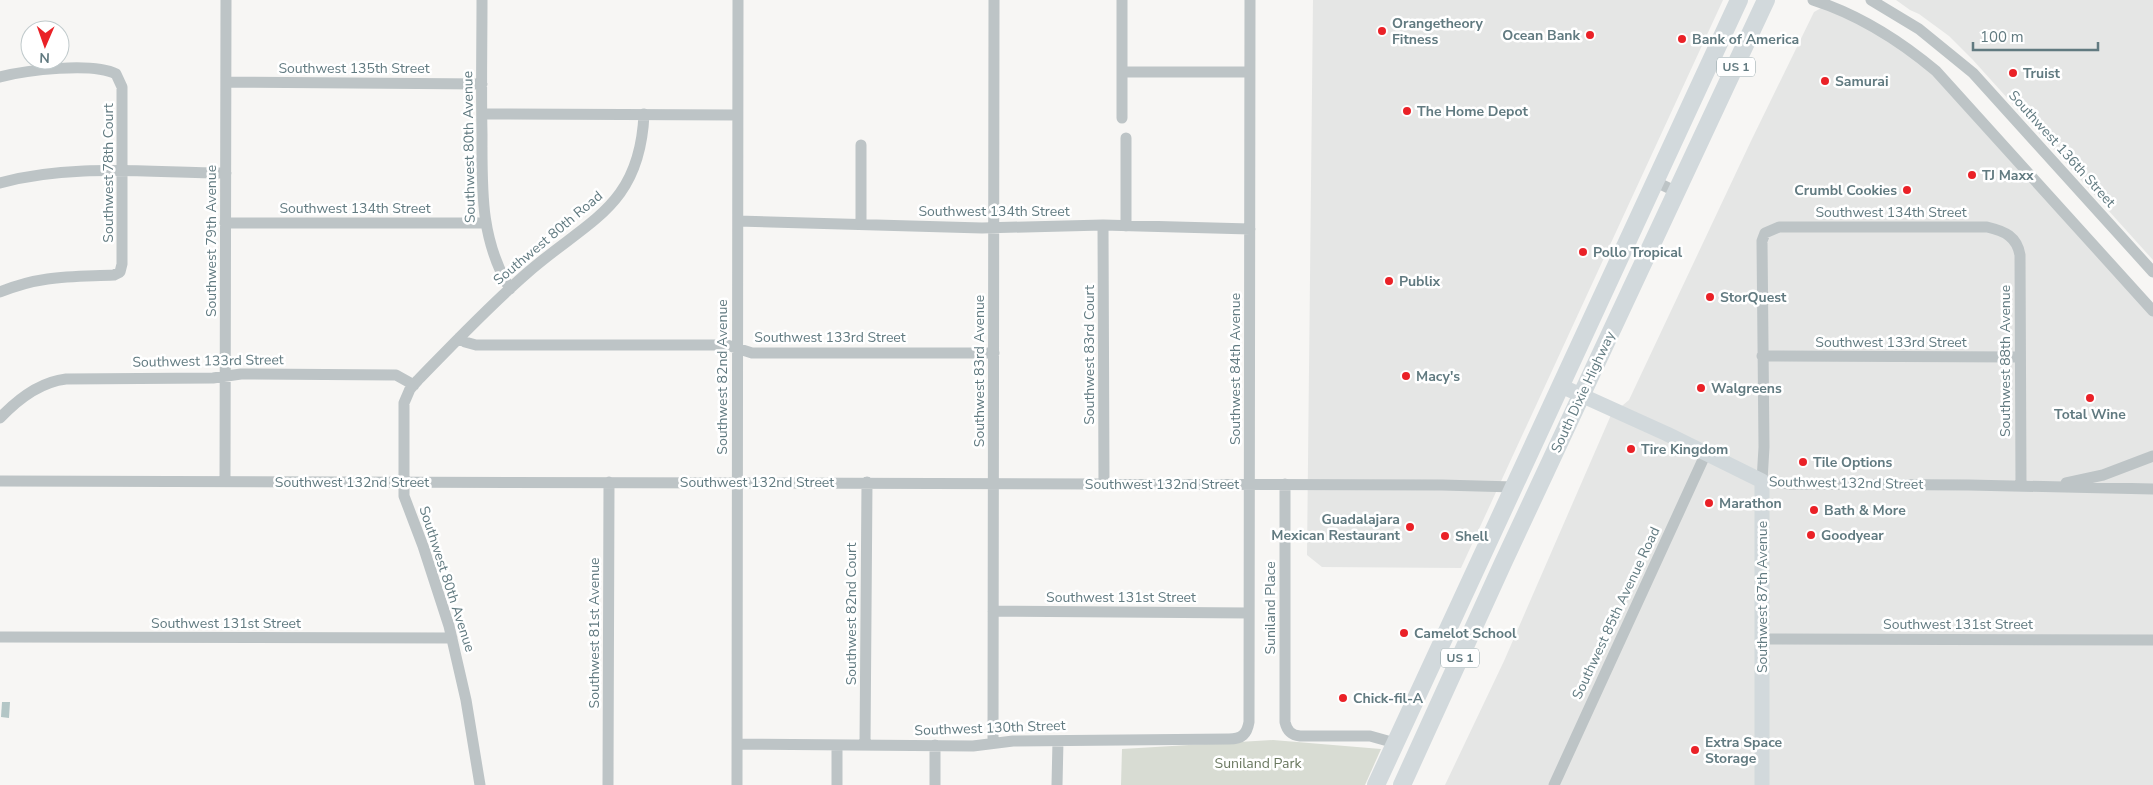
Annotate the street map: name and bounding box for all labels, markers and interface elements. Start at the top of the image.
place label: Orangetheory Fitness [1392,14,1483,49]
north arrow [20,20,70,70]
scale bar [1973,20,2098,52]
marker: Orangetheory Fitness [1376,25,1388,37]
place label: Ocean Bank [1502,26,1580,45]
text: 100 m [1980,27,2024,47]
marker: Ocean Bank [1584,29,1596,41]
place label: Bank of America [1692,30,1799,49]
marker: Bank of America [1676,33,1688,45]
text: N [39,48,50,67]
road number: US 1 [1717,58,1755,76]
street label: Southwest 135th Street [278,59,430,78]
place label: Truist [2023,64,2061,83]
marker: Truist [2007,67,2019,79]
street label: Southwest 80th Avenue [458,71,480,223]
place label: Samurai [1835,72,1889,91]
marker: Samurai [1819,75,1831,87]
street label: Southwest 136th Street [2004,86,2120,212]
place label: The Home Depot [1417,102,1528,121]
street label: Southwest 78th Court [99,103,118,243]
marker: The Home Depot [1401,105,1413,117]
street label: Southwest 79th Avenue [202,165,221,317]
place label: TJ Maxx [1982,166,2034,185]
marker: TJ Maxx [1966,169,1978,181]
place label: Crumbl Cookies [1794,181,1897,200]
marker: Crumbl Cookies [1901,184,1913,196]
street label: Southwest 80th Road [489,187,607,289]
street label: Southwest 134th Street [279,199,431,218]
street label: Southwest 134th Street [918,202,1070,221]
street label: Southwest 134th Street [1815,203,1967,222]
place label: Pollo Tropical [1593,243,1683,262]
marker: Pollo Tropical [1577,246,1589,258]
place label: Publix [1399,272,1441,291]
marker: Publix [1383,275,1395,287]
street label: Southwest 83rd Court [1080,285,1099,425]
street label: Southwest 88th Avenue [1996,285,2015,437]
place label: StorQuest [1720,288,1787,307]
marker: StorQuest [1704,291,1716,303]
street label: Southwest 84th Avenue [1226,293,1245,445]
street label: Southwest 83rd Avenue [970,295,989,447]
street label: Southwest 82nd Avenue [713,299,732,455]
street label: South Dixie Highway [1546,327,1620,456]
street label: Southwest 133rd Street [754,328,906,347]
street label: Southwest 133rd Street [1815,333,1967,352]
street label: Southwest 133rd Street [132,350,284,372]
place label: Macy's [1416,367,1460,386]
marker: Macy's [1400,370,1412,382]
place label: Walgreens [1711,379,1782,398]
marker: Walgreens [1695,382,1707,394]
marker: Total Wine [2084,392,2096,404]
place label: Total Wine [2054,405,2126,424]
place label: Tire Kingdom [1641,440,1728,459]
marker: Tire Kingdom [1625,443,1637,455]
place label: Tile Options [1813,453,1893,472]
marker: Tile Options [1797,456,1809,468]
street label: Southwest 132nd Street [1769,472,1923,494]
street label: Southwest 132nd Street [275,473,429,492]
street label: Southwest 132nd Street [680,473,834,492]
street label: Southwest 132nd Street [1085,475,1239,494]
place label: Marathon [1719,494,1782,513]
marker: Marathon [1703,497,1715,509]
place label: Bath & More [1824,501,1906,520]
street label: Southwest 80th Avenue [414,504,480,654]
marker: Bath & More [1808,504,1820,516]
place label: Guadalajara Mexican Restaurant [1271,510,1401,545]
marker: Guadalajara Mexican Restaurant [1404,521,1416,533]
street label: Southwest 87th Avenue [1753,521,1772,673]
street label: Southwest 85th Avenue Road [1568,524,1664,702]
place label: Goodyear [1821,526,1884,545]
place label: Shell [1455,527,1489,546]
marker: Goodyear [1805,529,1817,541]
marker: Shell [1439,530,1451,542]
street label: Southwest 82nd Court [842,543,861,685]
street label: Southwest 81st Avenue [585,558,604,708]
street label: Suniland Place [1261,561,1280,655]
street label: Southwest 131st Street [1046,588,1196,607]
street label: Southwest 131st Street [151,614,301,633]
street label: Southwest 131st Street [1883,615,2033,634]
place label: Camelot School [1414,624,1517,643]
marker: Camelot School [1398,627,1410,639]
road number: US 1 [1441,648,1479,668]
place label: Chick-fil-A [1353,689,1424,708]
marker: Chick-fil-A [1337,692,1349,704]
street label: Southwest 130th Street [914,716,1066,740]
place label: Extra Space Storage [1705,733,1783,768]
marker: Extra Space Storage [1689,744,1701,756]
park label: Suniland Park [1215,754,1302,773]

